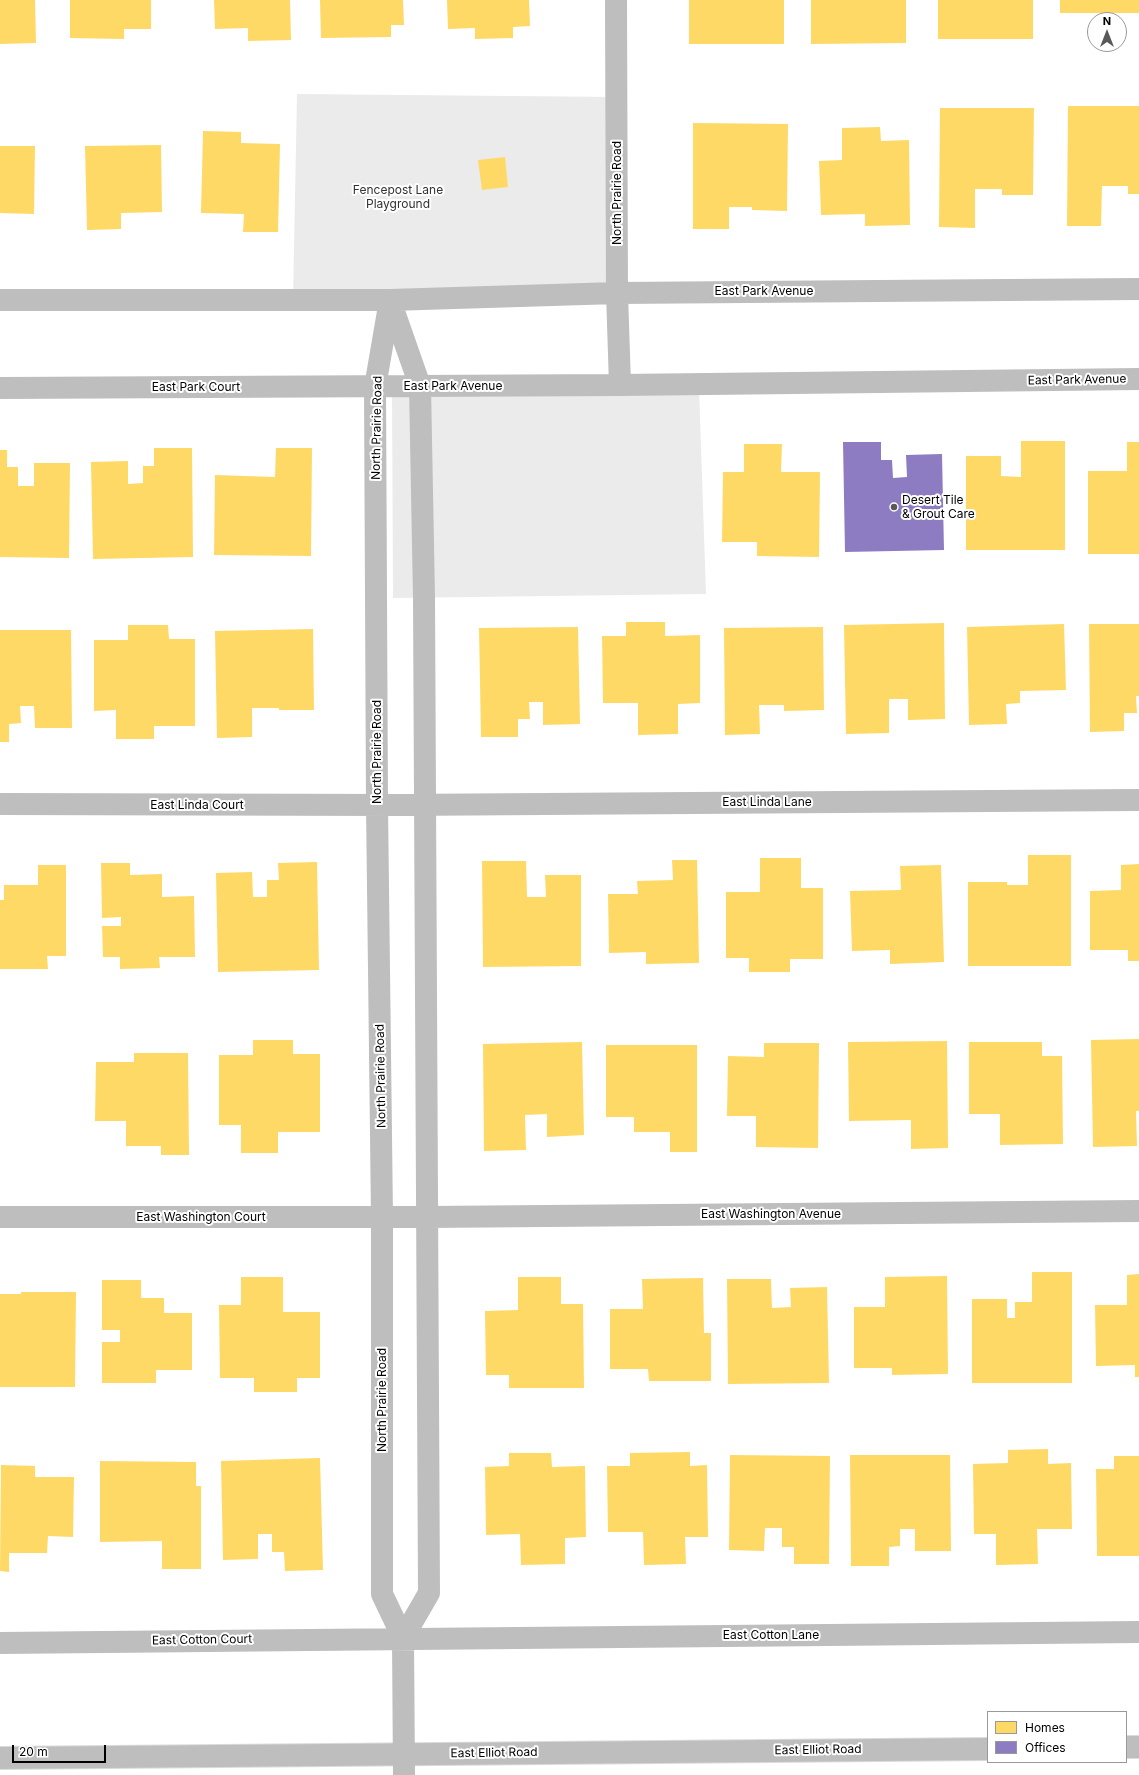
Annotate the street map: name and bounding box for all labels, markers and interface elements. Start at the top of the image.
north arrow [1087,12,1127,52]
text: N [1103,14,1111,28]
street label: North Prairie Road [610,141,624,245]
park label: Fencepost Lane Playground [353,183,443,211]
street label: East Park Avenue [715,284,813,298]
street label: East Park Avenue [1027,372,1127,388]
street label: North Prairie Road [369,376,385,480]
street label: East Park Avenue [404,379,502,393]
street label: East Park Court [152,380,240,394]
place label: Desert Tile & Grout Care [902,493,975,521]
marker: Desert Tile & Grout Care [889,502,899,512]
street label: North Prairie Road [370,700,384,804]
street label: East Linda Lane [722,795,812,809]
street label: East Linda Court [150,798,244,812]
street label: North Prairie Road [373,1024,389,1128]
street label: East Washington Avenue [701,1207,841,1221]
street label: East Washington Court [136,1210,266,1224]
street label: North Prairie Road [375,1348,389,1452]
street label: East Cotton Lane [723,1628,819,1642]
street label: East Cotton Court [152,1632,252,1648]
legend [987,1711,1127,1763]
text: Homes [1025,1720,1065,1735]
scale bar [14,1737,108,1763]
text: Offices [1025,1740,1066,1755]
street label: East Elliot Road [774,1742,862,1758]
text: 20 m [19,1744,48,1759]
street label: East Elliot Road [450,1745,538,1761]

